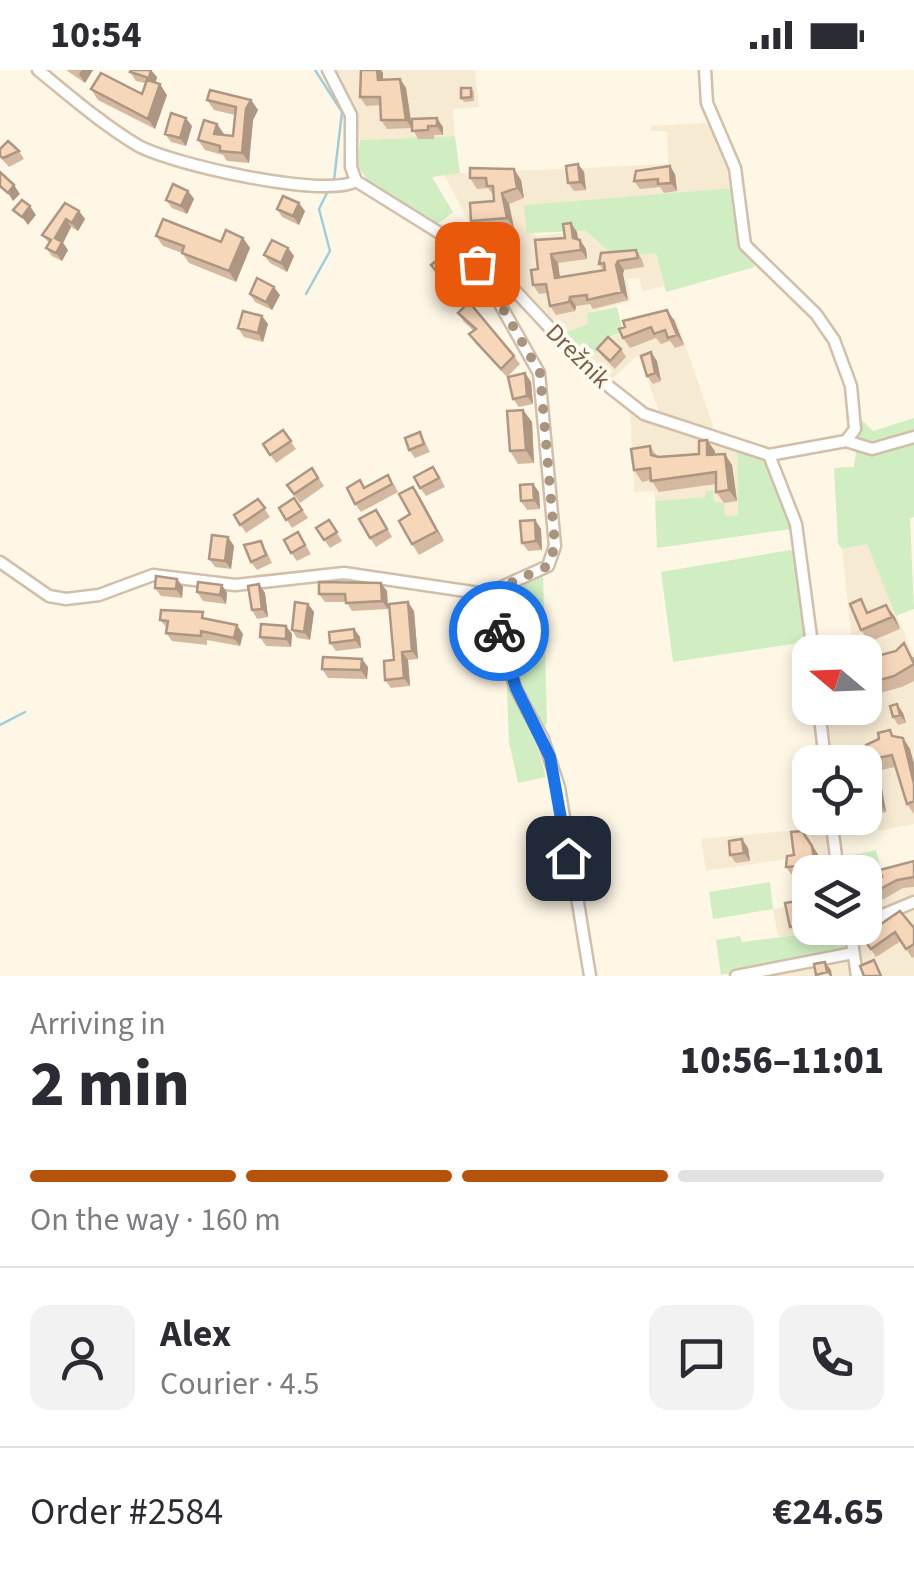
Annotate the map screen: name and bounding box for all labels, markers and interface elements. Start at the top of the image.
text: 10:54 [50,8,142,62]
pin [435,222,520,307]
icon: bag [450,237,505,292]
street label: Drežnik [537,315,619,397]
courier [449,581,549,681]
icon: bike [472,604,527,659]
north arrow [792,635,882,725]
map controls [792,635,882,945]
button: locate [792,745,882,835]
pin [526,816,611,901]
icon: home [541,831,596,886]
button: layers [792,855,882,945]
text: Arriving in [30,1001,166,1047]
text: 10:56–11:01 [680,1034,884,1088]
text: 2 min [30,1038,190,1131]
text: On the way · 160 m [30,1197,281,1243]
button: person [30,1305,135,1410]
button: chat [649,1305,754,1410]
button: phone [779,1305,884,1410]
text: Alex [160,1307,231,1361]
text: Courier · 4.5 [160,1361,320,1407]
text: Order #2584 [30,1485,223,1539]
text: €24.65 [772,1485,884,1539]

